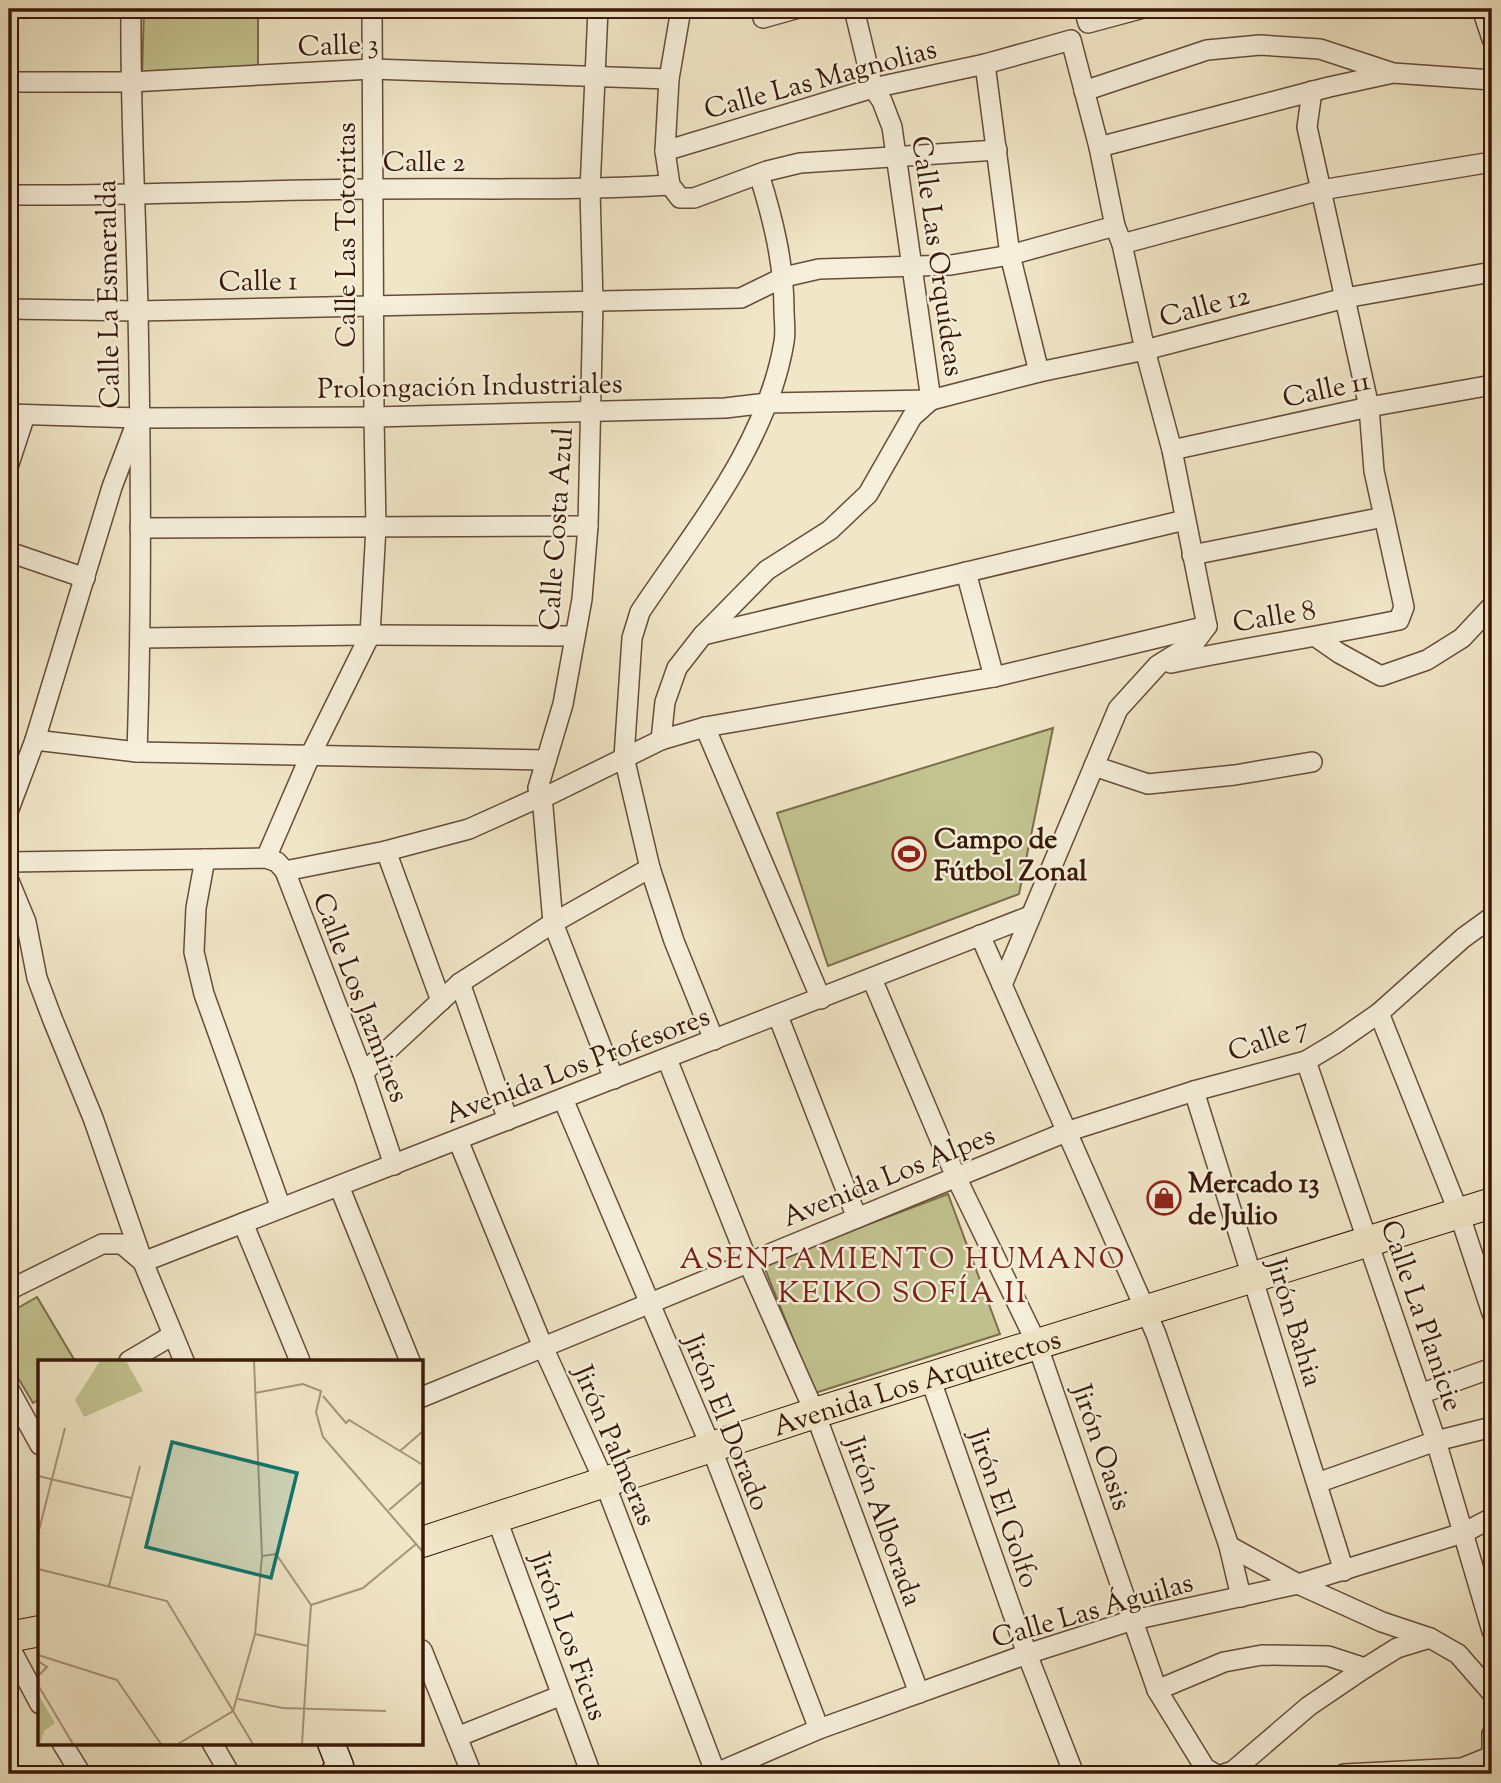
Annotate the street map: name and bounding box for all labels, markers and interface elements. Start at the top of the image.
street label: Calle 3 [297,26,379,68]
street label: Calle Las Magnolias [700,31,941,131]
street label: Calle Las Totoritas [328,122,368,348]
street label: Calle Las Orquídeas [899,134,973,379]
street label: Calle 2 [383,144,465,184]
street label: Calle La Esmeralda [88,179,132,409]
street label: Calle 1 [218,262,298,304]
street label: Calle 12 [1155,277,1254,339]
street label: Calle 11 [1279,362,1374,420]
street label: Prolongación Industriales [317,365,623,411]
street label: Calle Costa Azul [531,426,585,632]
street label: Calle 8 [1230,592,1319,644]
place label: Campo de Fútbol Zonal [934,821,1087,893]
sports icon: Campo de Fútbol Zonal [890,835,928,873]
street label: Calle Los Jazmines [301,887,418,1109]
street label: Avenida Los Profesores [440,998,716,1136]
street label: Calle 7 [1223,1008,1315,1073]
street label: Avenida Los Alpes [777,1117,1001,1239]
place label: Mercado 13 de Julio [1188,1165,1320,1237]
shop icon: Mercado 13 de Julio [1145,1179,1183,1217]
street label: Calle La Planicie [1369,1215,1472,1417]
district label: ASENTAMIENTO HUMANO KEIKO SOFÍA II [680,1239,1126,1316]
street label: Jirón Bahia [1254,1252,1332,1392]
street label: Avenida Los Arquitectos [768,1321,1066,1448]
street label: Jirón El Dorado [671,1327,779,1517]
street label: Jirón Palmeras [561,1358,665,1533]
inset map [38,1360,424,1744]
street label: Jirón Oasis [1059,1378,1140,1516]
street label: Jirón El Golfo [956,1422,1048,1594]
street label: Jirón Alborada [832,1430,931,1612]
street label: Jirón Los Ficus [518,1546,616,1727]
street label: Calle Las Águilas [987,1564,1198,1660]

